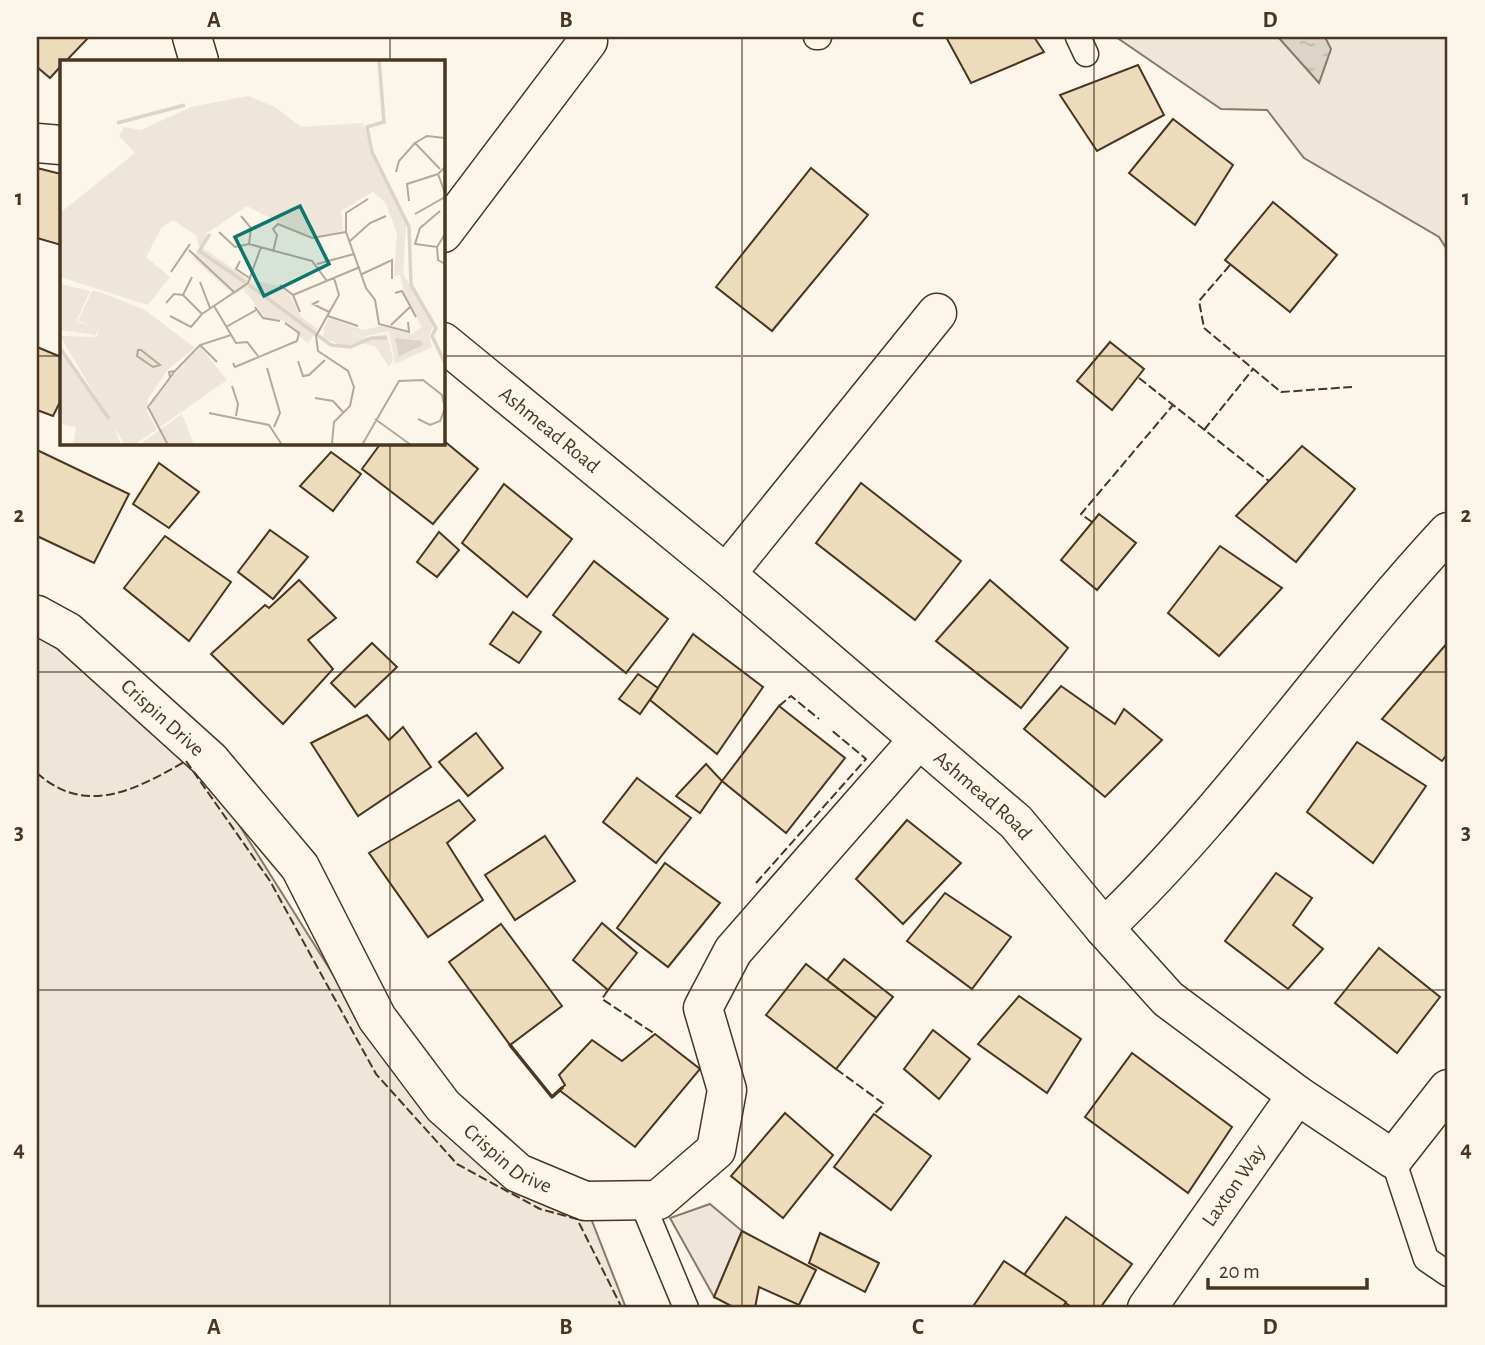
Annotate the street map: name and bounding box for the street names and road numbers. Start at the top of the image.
street label: Ashmead Road [495,383,604,477]
street label: Crispin Drive [117,675,208,760]
street label: Ashmead Road [930,747,1036,844]
street label: Crispin Drive [460,1120,555,1197]
street label: Laxton Way [1198,1141,1270,1230]

